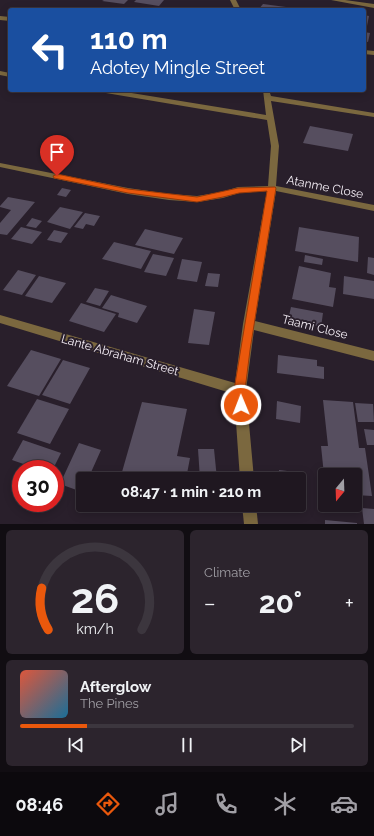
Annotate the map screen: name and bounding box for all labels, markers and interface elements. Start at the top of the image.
text: 110 m [90,23,168,56]
icon: left [24,24,76,76]
text: Adotey Mingle Street [90,57,265,78]
pin [40,135,74,176]
icon: arrive [46,141,68,163]
street label: Atanme Close [285,173,365,201]
street label: Taami Close [281,312,349,342]
street label: Lante Abraham Street [60,332,180,378]
position arrow [220,384,262,426]
speed limit sign: 30 [12,460,64,512]
north arrow [318,468,362,512]
map controls [318,468,362,512]
text: 08:47 · 1 min · 210 m [121,483,261,501]
text: Climate [204,565,250,580]
text: 26 [71,574,119,623]
text: 20° [259,585,302,620]
text: − [204,590,216,616]
text: + [345,590,354,616]
text: km/h [76,621,114,637]
text: Afterglow [80,678,151,696]
text: The Pines [80,696,139,711]
icon: previous [65,734,87,756]
icon: pause [176,734,198,756]
icon: next [287,734,309,756]
icon: directions [94,790,122,818]
icon: music [153,790,181,818]
icon: phone [212,790,240,818]
icon: climate [271,790,299,818]
icon: car [330,790,358,818]
text: 08:46 [16,794,63,815]

